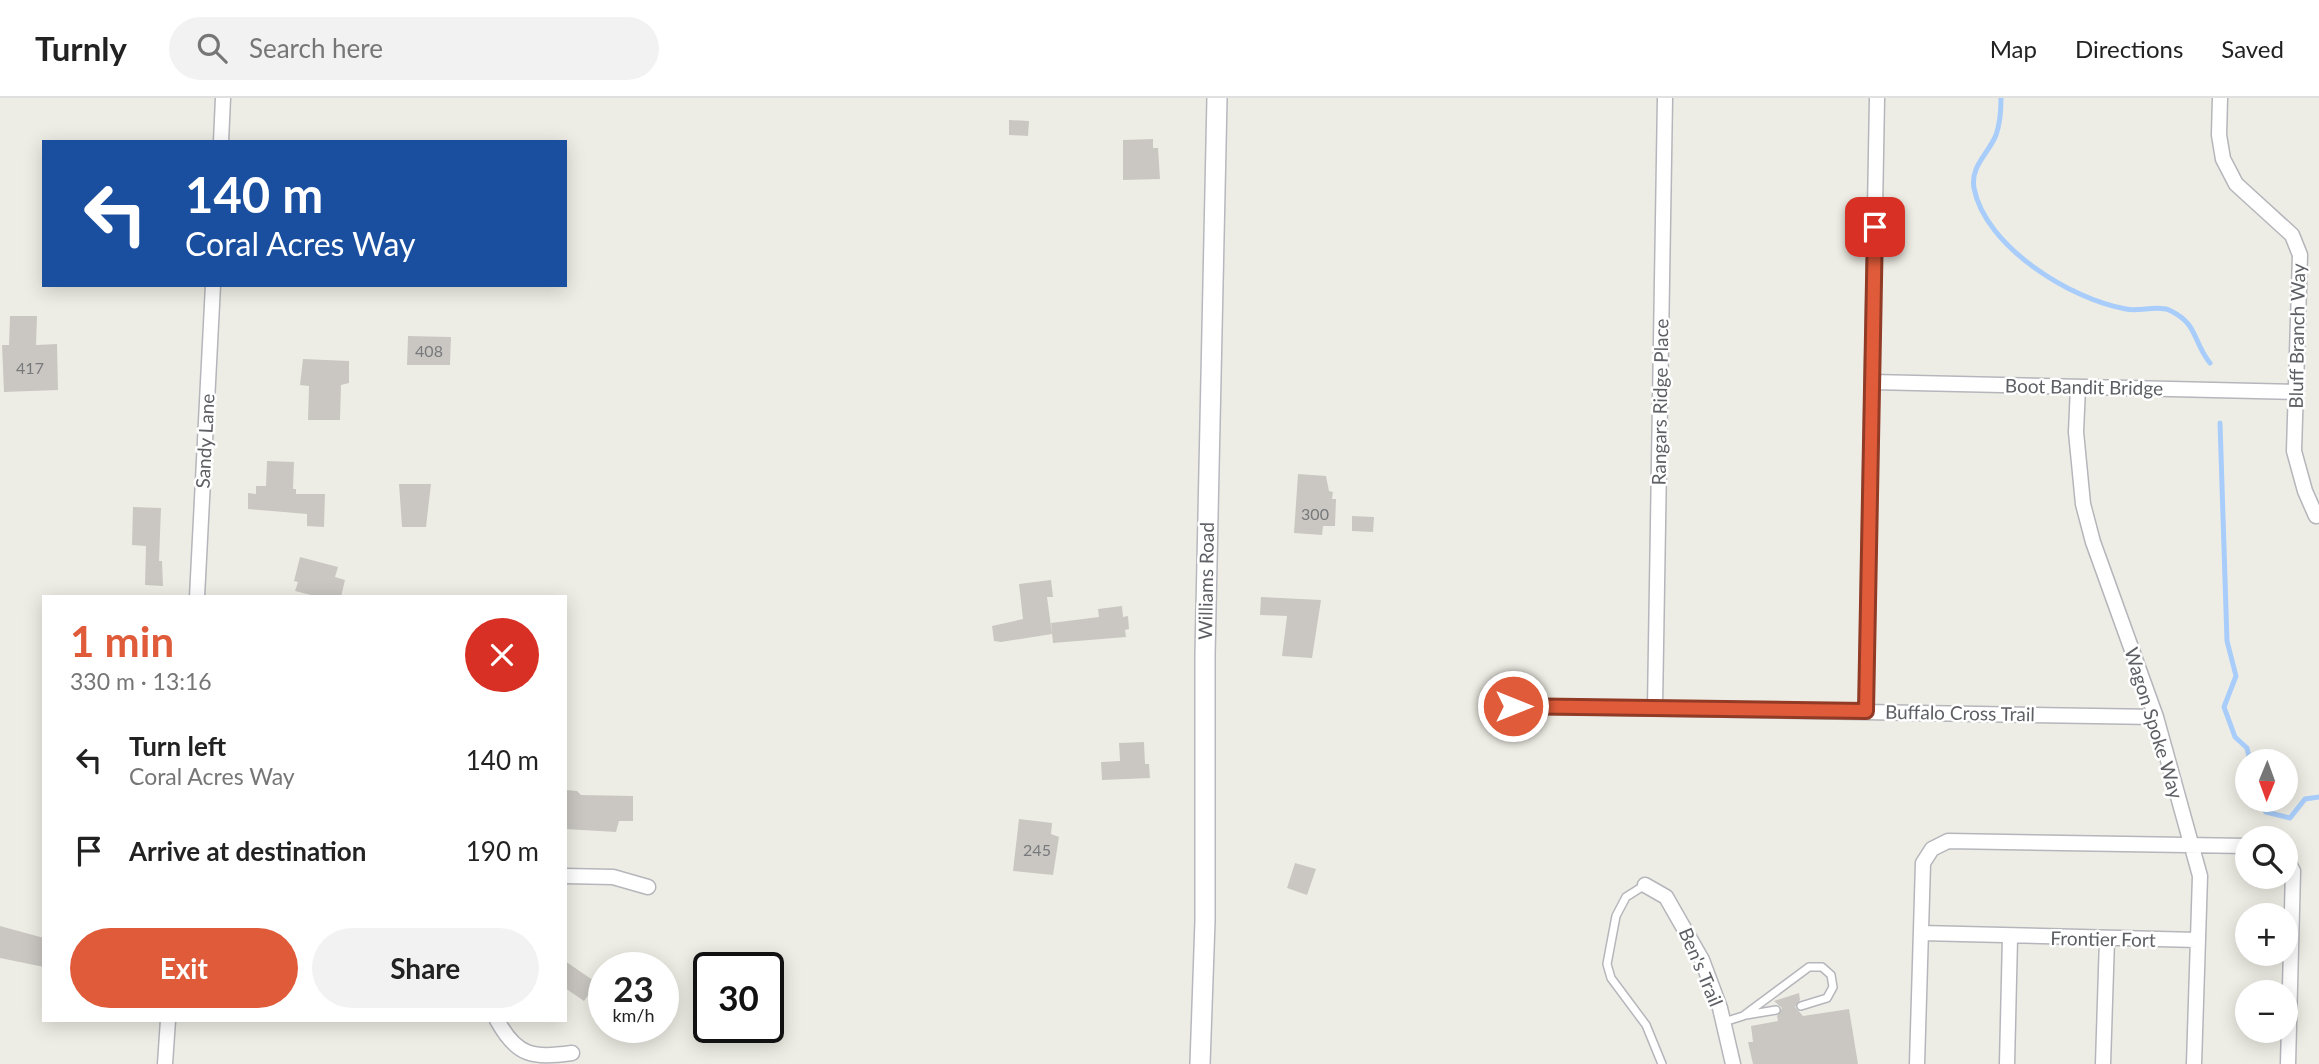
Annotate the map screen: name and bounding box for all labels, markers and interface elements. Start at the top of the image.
search box [169,17,659,80]
text: Turnly [35,28,127,68]
icon: search [193,29,231,67]
text: Search here [249,32,383,64]
text: Map [1990,34,2037,63]
text: Directions [2075,34,2183,63]
text: Saved [2221,34,2284,63]
text: 140 m [185,165,323,223]
icon: left [70,168,161,259]
pin [1845,197,1905,257]
icon: arrive [1856,208,1894,246]
text: Coral Acres Way [185,224,416,263]
street label: Bluff Branch Way [2284,263,2309,409]
street label: Rangars Ridge Place [1647,318,1672,486]
house number: 408 [415,341,443,360]
house number: 417 [16,358,44,377]
street label: Boot Bandit Bridge [2005,374,2163,399]
street label: Sandy Lane [191,393,218,489]
house number: 300 [1301,504,1329,523]
street label: Williams Road [1193,522,1218,640]
text: 1 min [70,616,174,666]
button: close [465,618,539,692]
street label: Wagon Spoke Way [2121,644,2188,801]
text: 330 m · 13:16 [70,667,212,695]
position arrow [1476,669,1550,743]
street label: Buffalo Cross Trail [1885,700,2035,725]
text: Turn left [129,730,226,762]
icon: left [70,741,108,779]
text: 140 m [466,744,539,776]
north arrow [2235,749,2298,812]
map controls [2235,749,2298,1043]
text: Coral Acres Way [129,762,295,790]
button: search [2235,826,2298,889]
icon: arrive [70,832,108,870]
text: Arrive at destination [129,835,366,867]
text: 190 m [466,835,539,867]
house number: 245 [1023,840,1051,859]
button: + [2235,903,2298,966]
street label: Ben's Trail [1675,924,1728,1010]
street label: Frontier Fort [2050,926,2156,951]
button: Exit [70,928,298,1008]
button: Share [312,928,539,1008]
speed limit sign: 30 [693,952,784,1043]
text: 23 [613,967,654,1009]
button: − [2235,980,2298,1043]
text: km/h [612,1004,655,1026]

